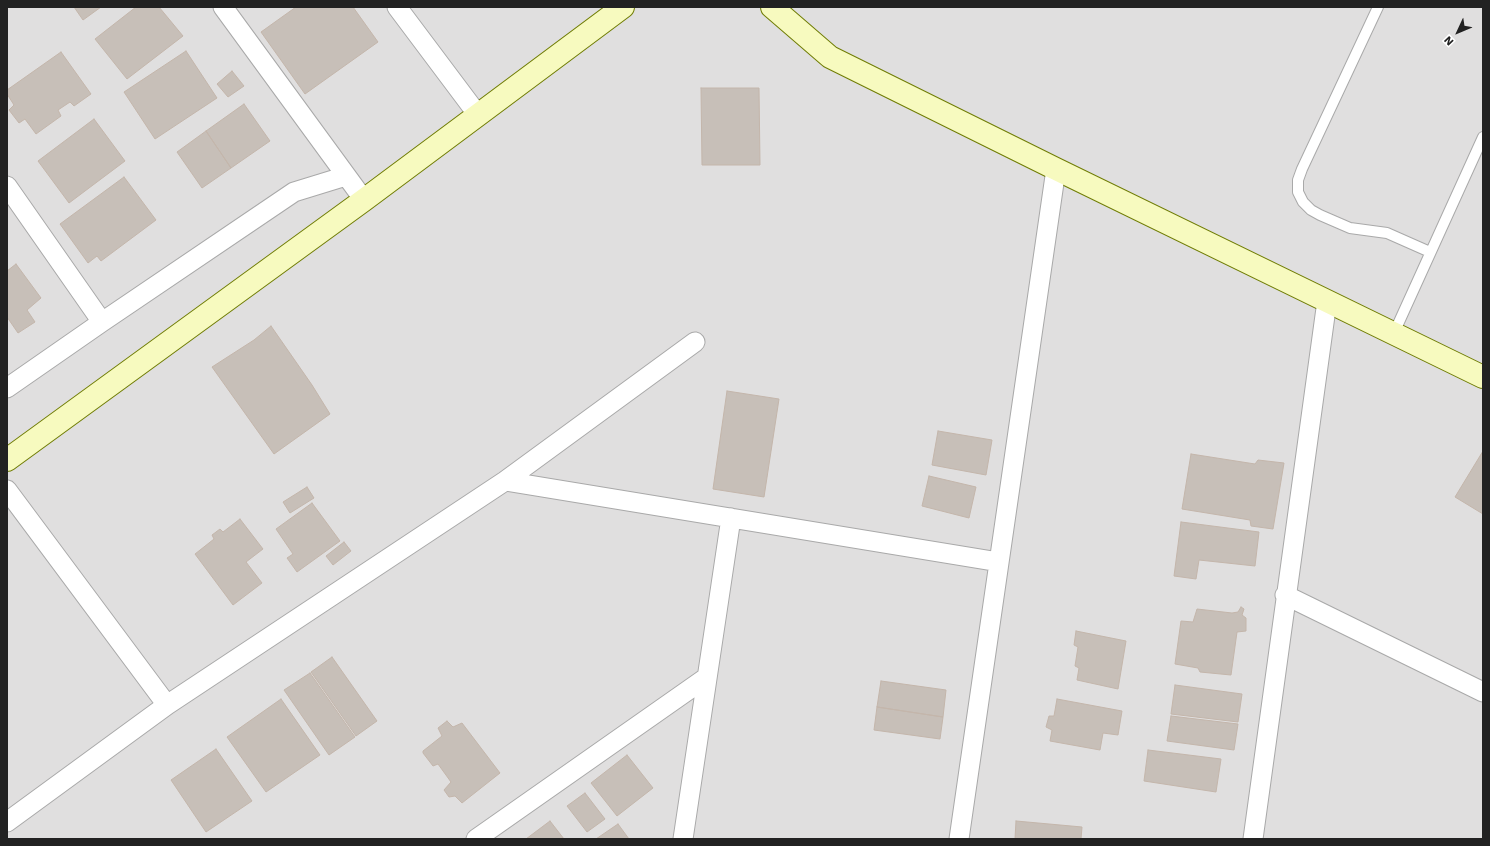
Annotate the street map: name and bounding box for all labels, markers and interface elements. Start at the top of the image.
north arrow [1438,12,1478,52]
text: N [1441,33,1457,48]

